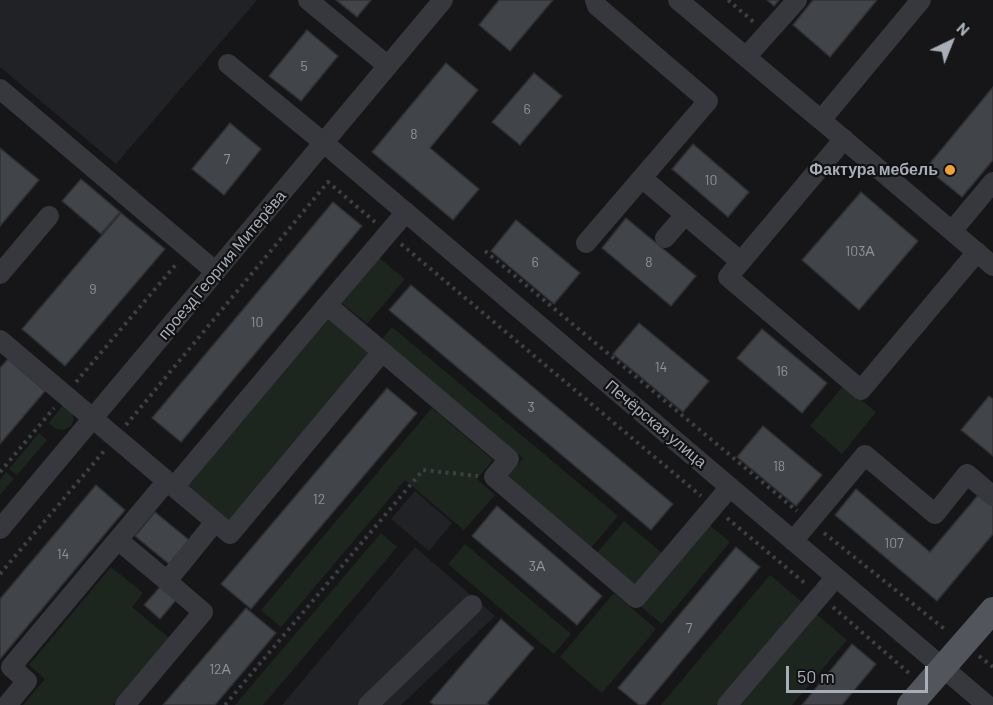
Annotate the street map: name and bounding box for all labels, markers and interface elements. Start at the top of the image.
north arrow [921,12,981,72]
text: N [953,18,974,39]
house number: 5 [300,58,308,74]
house number: 6 [523,101,531,117]
house number: 8 [410,126,418,142]
house number: 7 [224,151,230,167]
place label: Фактура мебель [809,160,938,180]
marker: Фактура мебель [943,163,957,177]
house number: 10 [705,172,717,188]
street label: проезд Георгия Митерёва [154,187,290,343]
house number: 103А [845,243,875,259]
house number: 6 [531,254,539,270]
house number: 8 [645,254,653,270]
house number: 9 [89,281,97,297]
house number: 10 [251,314,263,330]
house number: 14 [655,359,667,375]
house number: 16 [776,363,788,379]
street label: Печёрская улица [602,376,710,472]
house number: 3 [527,399,535,415]
house number: 18 [773,458,785,474]
house number: 12 [313,491,325,507]
house number: 107 [884,535,904,551]
house number: 14 [57,546,69,562]
house number: 3А [529,558,545,574]
house number: 7 [686,620,692,636]
scale bar [789,654,932,692]
house number: 12А [209,661,231,677]
text: 50 m [797,665,835,687]

